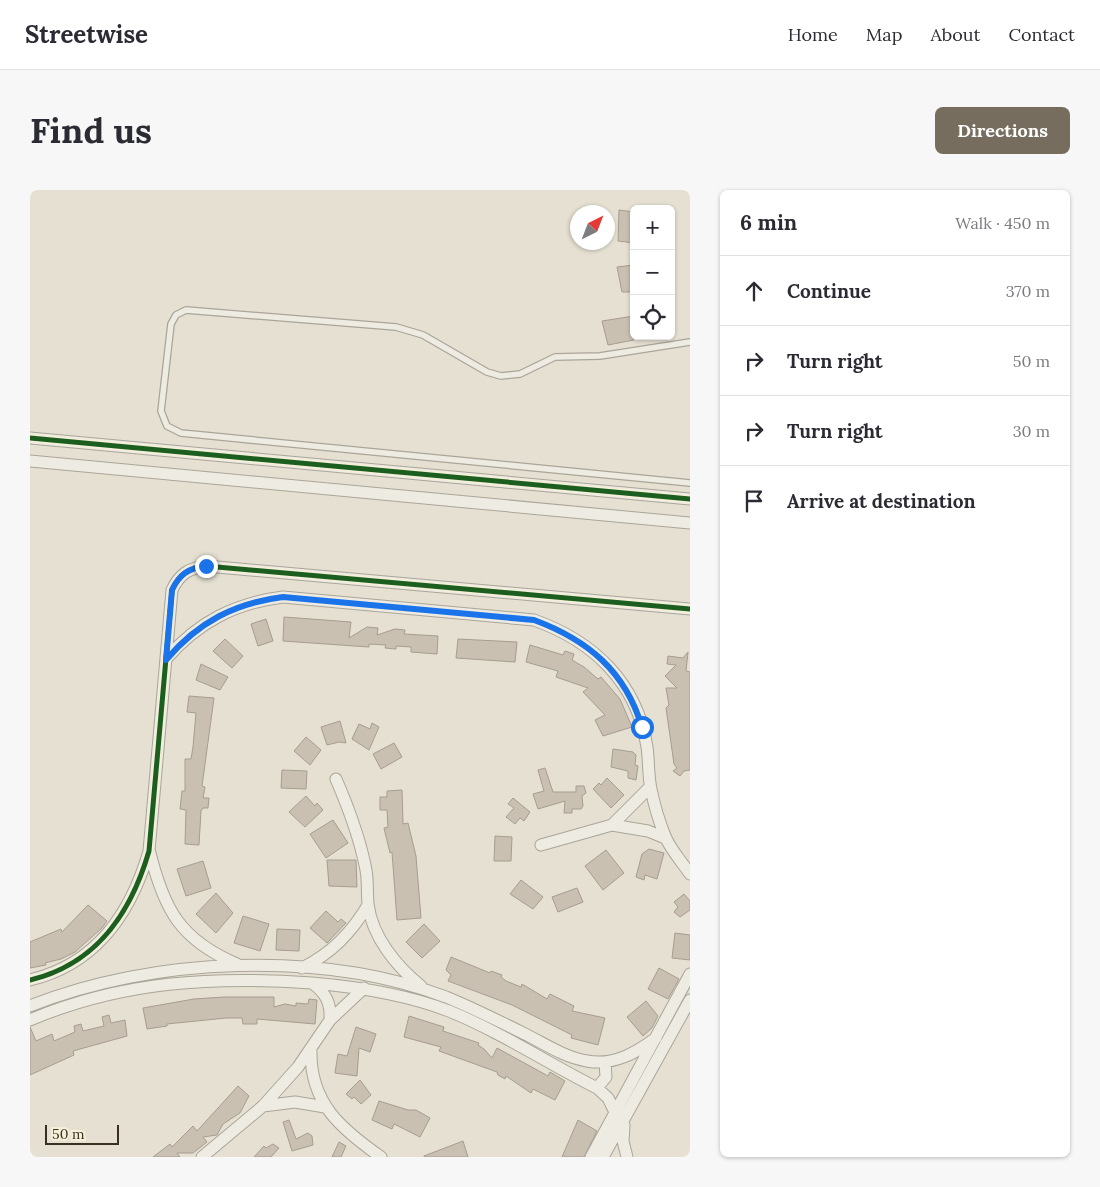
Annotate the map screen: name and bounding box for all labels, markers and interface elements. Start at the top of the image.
text: Streetwise [25,19,148,50]
text: Home [788,23,838,46]
text: Map [866,23,902,46]
text: About [930,23,980,46]
text: Contact [1008,23,1075,46]
button: Directions [935,107,1070,154]
text: Find us [30,108,152,153]
north arrow [570,205,615,250]
map controls [630,205,675,340]
button: + [630,205,675,250]
text: 6 min [740,209,797,236]
text: Walk · 450 m [955,213,1050,233]
button: − [630,250,675,295]
icon: ahead [740,277,768,305]
text: Continue [787,279,871,303]
text: 370 m [1006,281,1050,301]
button: locate [630,295,675,340]
icon: right [740,347,768,375]
text: Turn right [787,349,883,373]
text: 50 m [1013,351,1050,371]
icon: right [740,417,768,445]
text: Turn right [787,419,883,443]
text: 30 m [1013,421,1050,441]
icon: arrive [740,487,768,515]
text: Arrive at destination [787,489,976,513]
route end [195,555,218,578]
route start [631,716,654,739]
scale bar [45,1122,119,1145]
text: 50 m [52,1125,85,1143]

